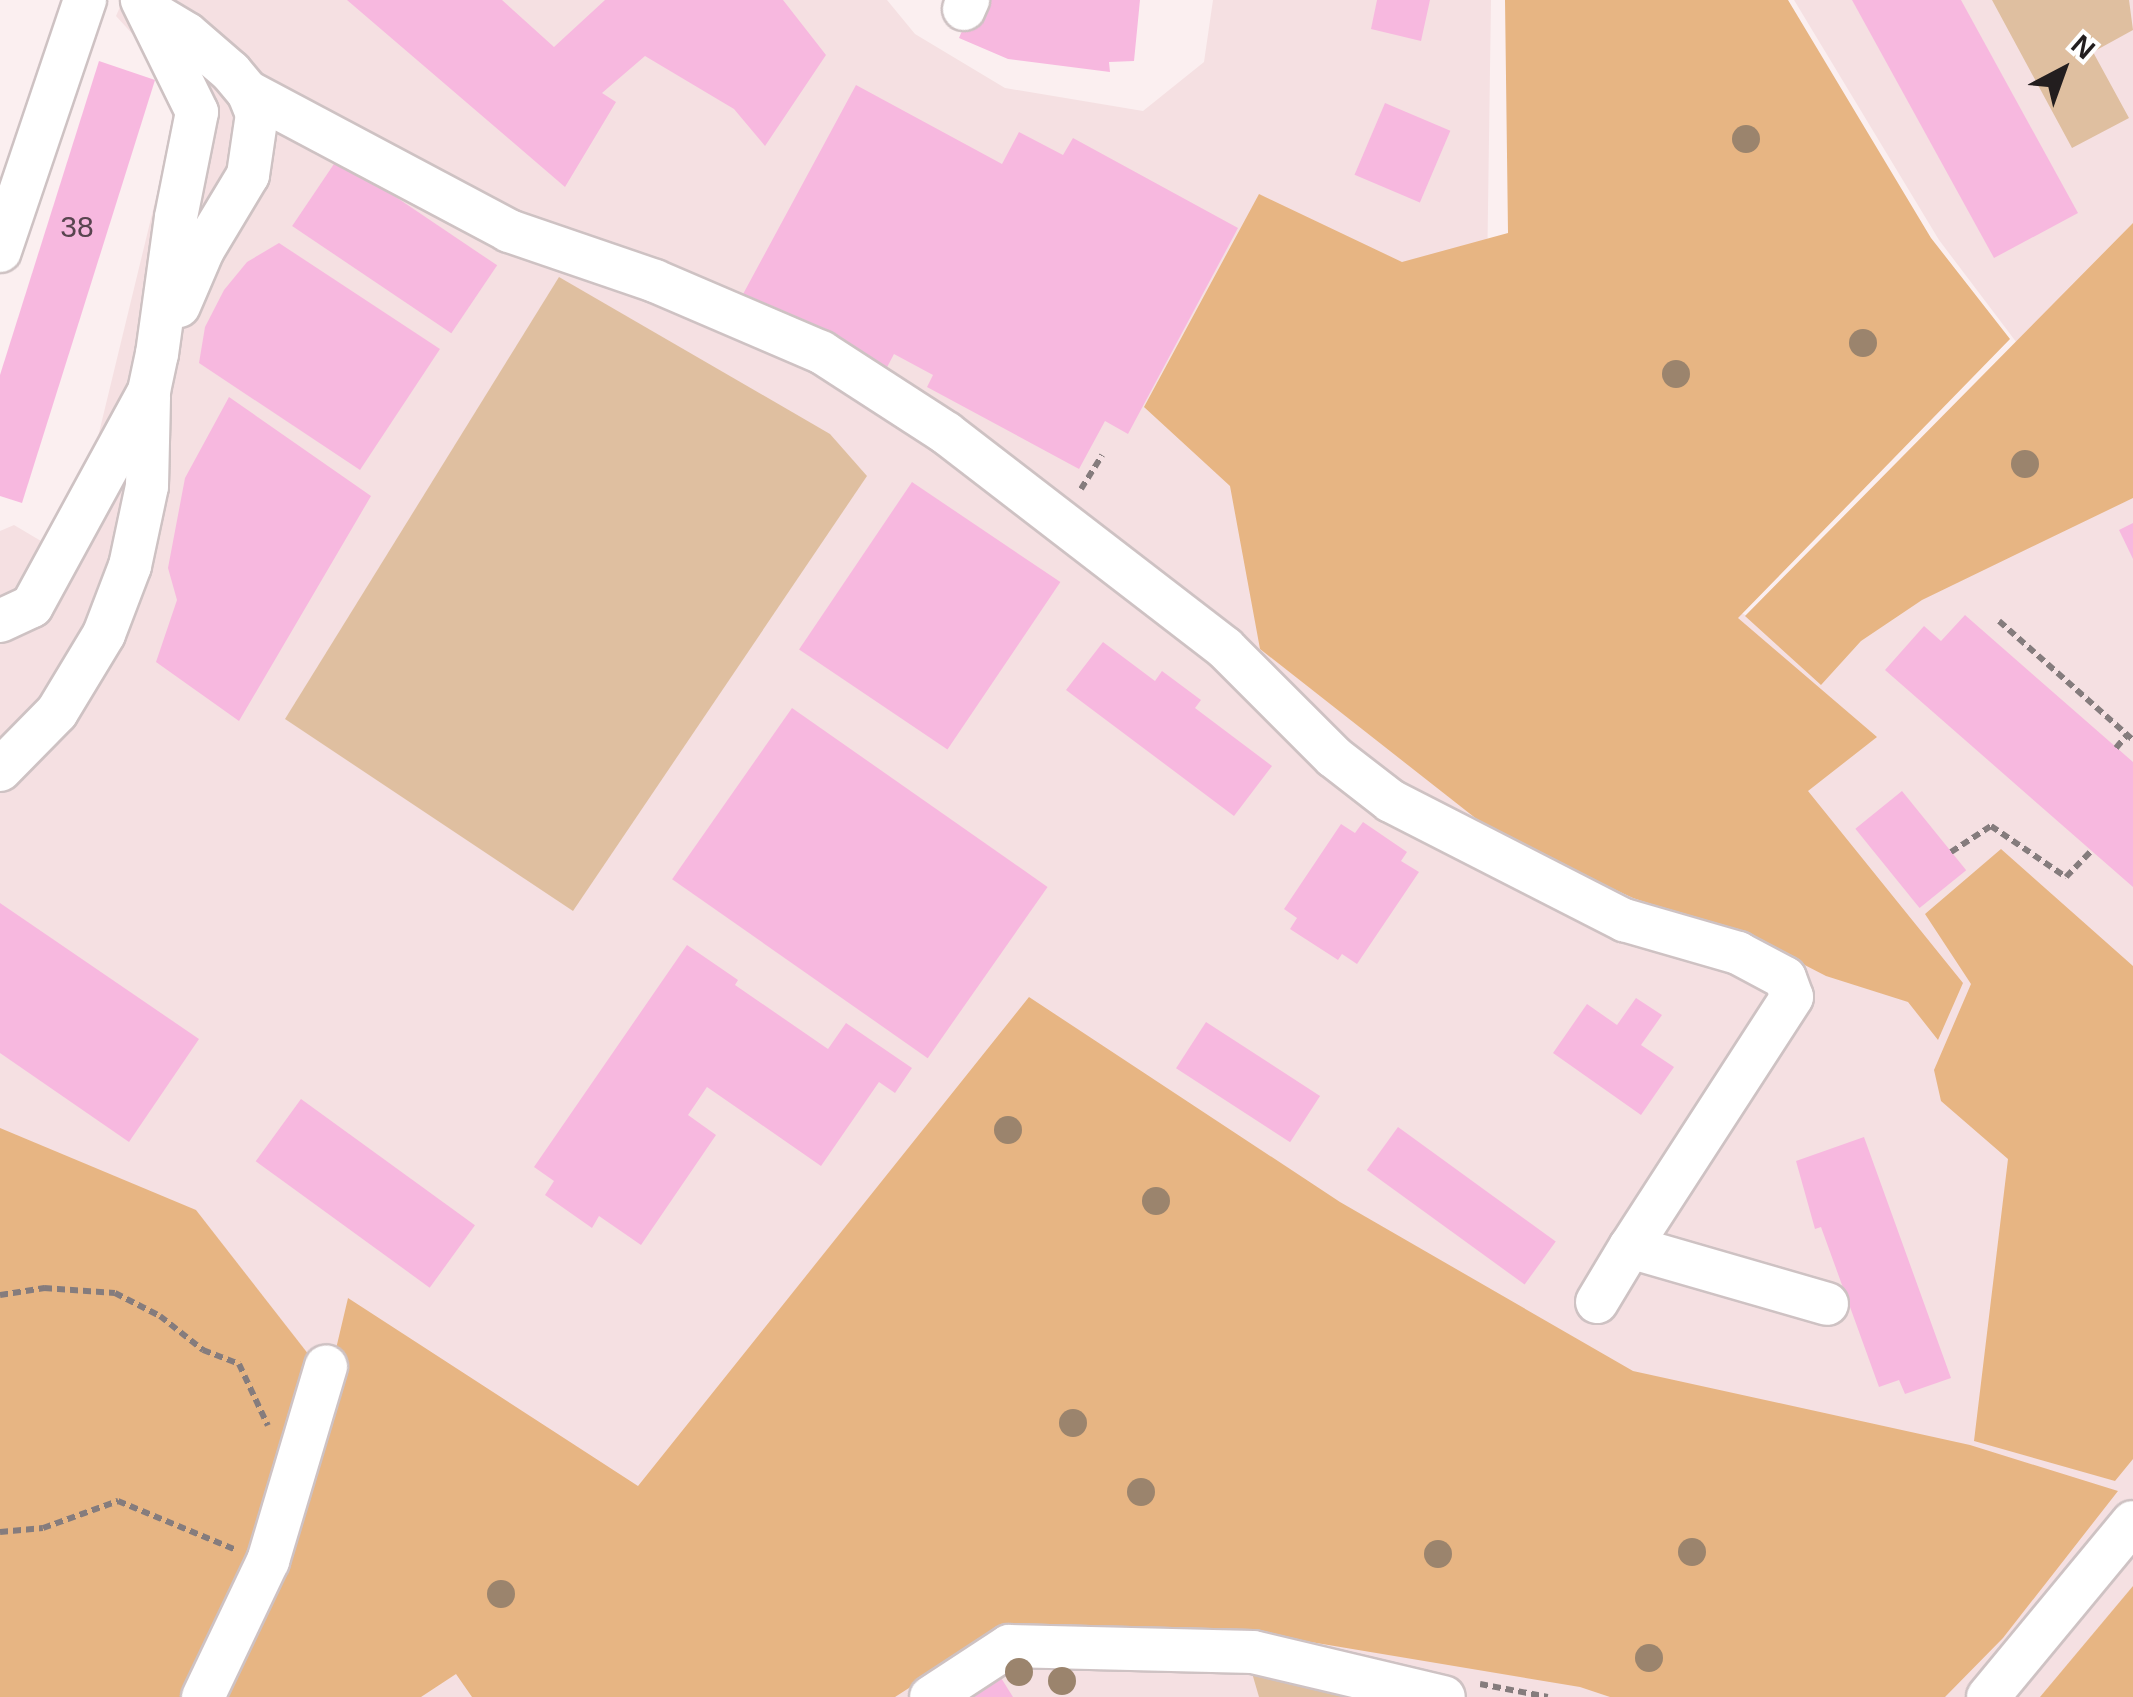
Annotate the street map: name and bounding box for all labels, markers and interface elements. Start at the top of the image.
north arrow [2013,20,2113,120]
text: N [2065,29,2101,65]
house number: 38 [60,209,94,245]

